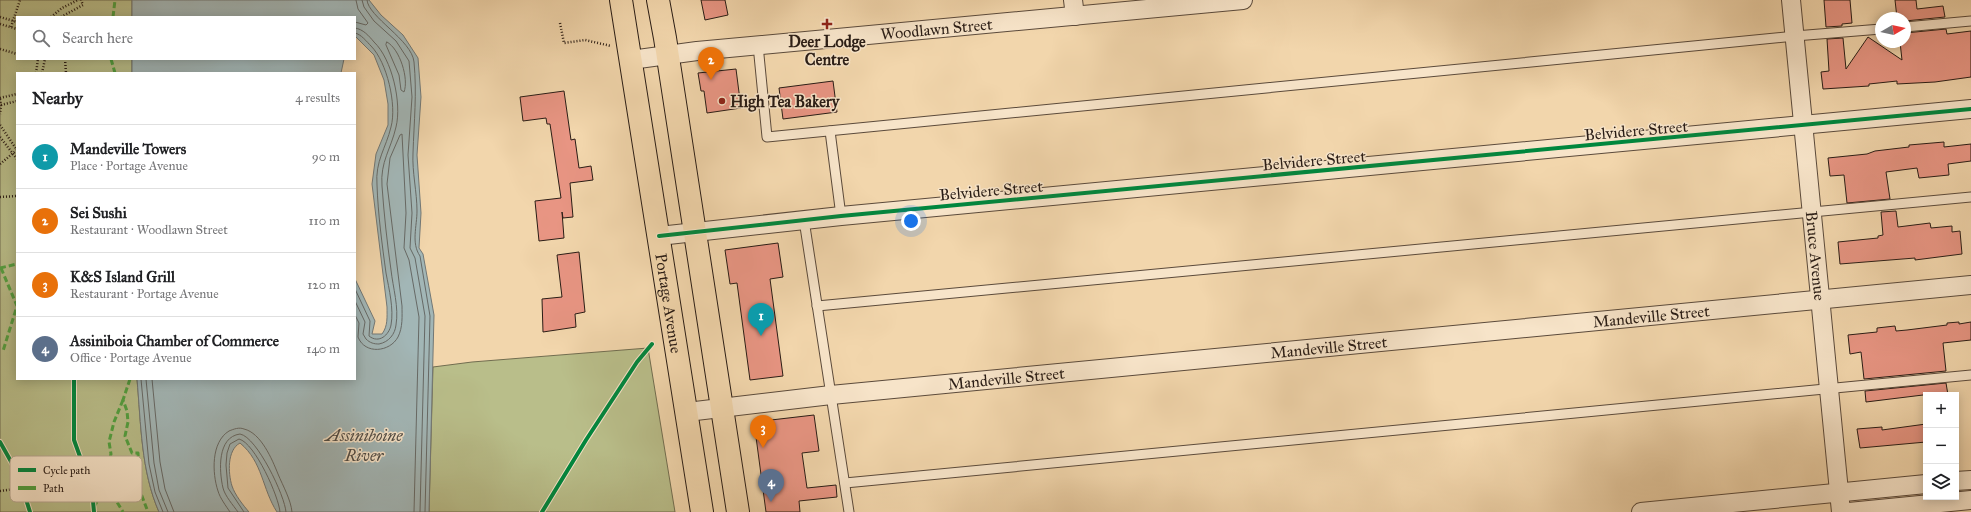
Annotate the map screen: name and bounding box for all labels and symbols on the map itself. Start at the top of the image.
north arrow [1875,12,1911,48]
street label: Woodlawn Street [880,14,994,44]
marker: Deer Lodge Centre [821,18,833,30]
place label: Deer Lodge Centre [788,32,866,69]
pin: 2 [698,47,724,80]
place label: High Tea Bakery [730,92,841,112]
marker: High Tea Bakery [717,96,727,106]
street label: Belvidere Street [1583,116,1689,144]
street label: Belvidere Street [1261,146,1367,174]
street label: Belvidere Street [938,176,1044,204]
street label: Bruce Avenue [1802,210,1829,302]
your location [901,211,921,231]
street label: Portage Avenue [651,252,686,355]
street label: Mandeville Street [1592,301,1711,331]
pin: 1 [748,303,774,336]
street label: Mandeville Street [1269,332,1388,363]
street label: Mandeville Street [947,363,1066,394]
pin: 3 [750,415,776,448]
water label: Assiniboine River [323,425,403,466]
legend [10,456,142,502]
text: Cycle path [43,464,90,477]
pin: 4 [758,469,784,502]
text: Path [43,482,64,495]

